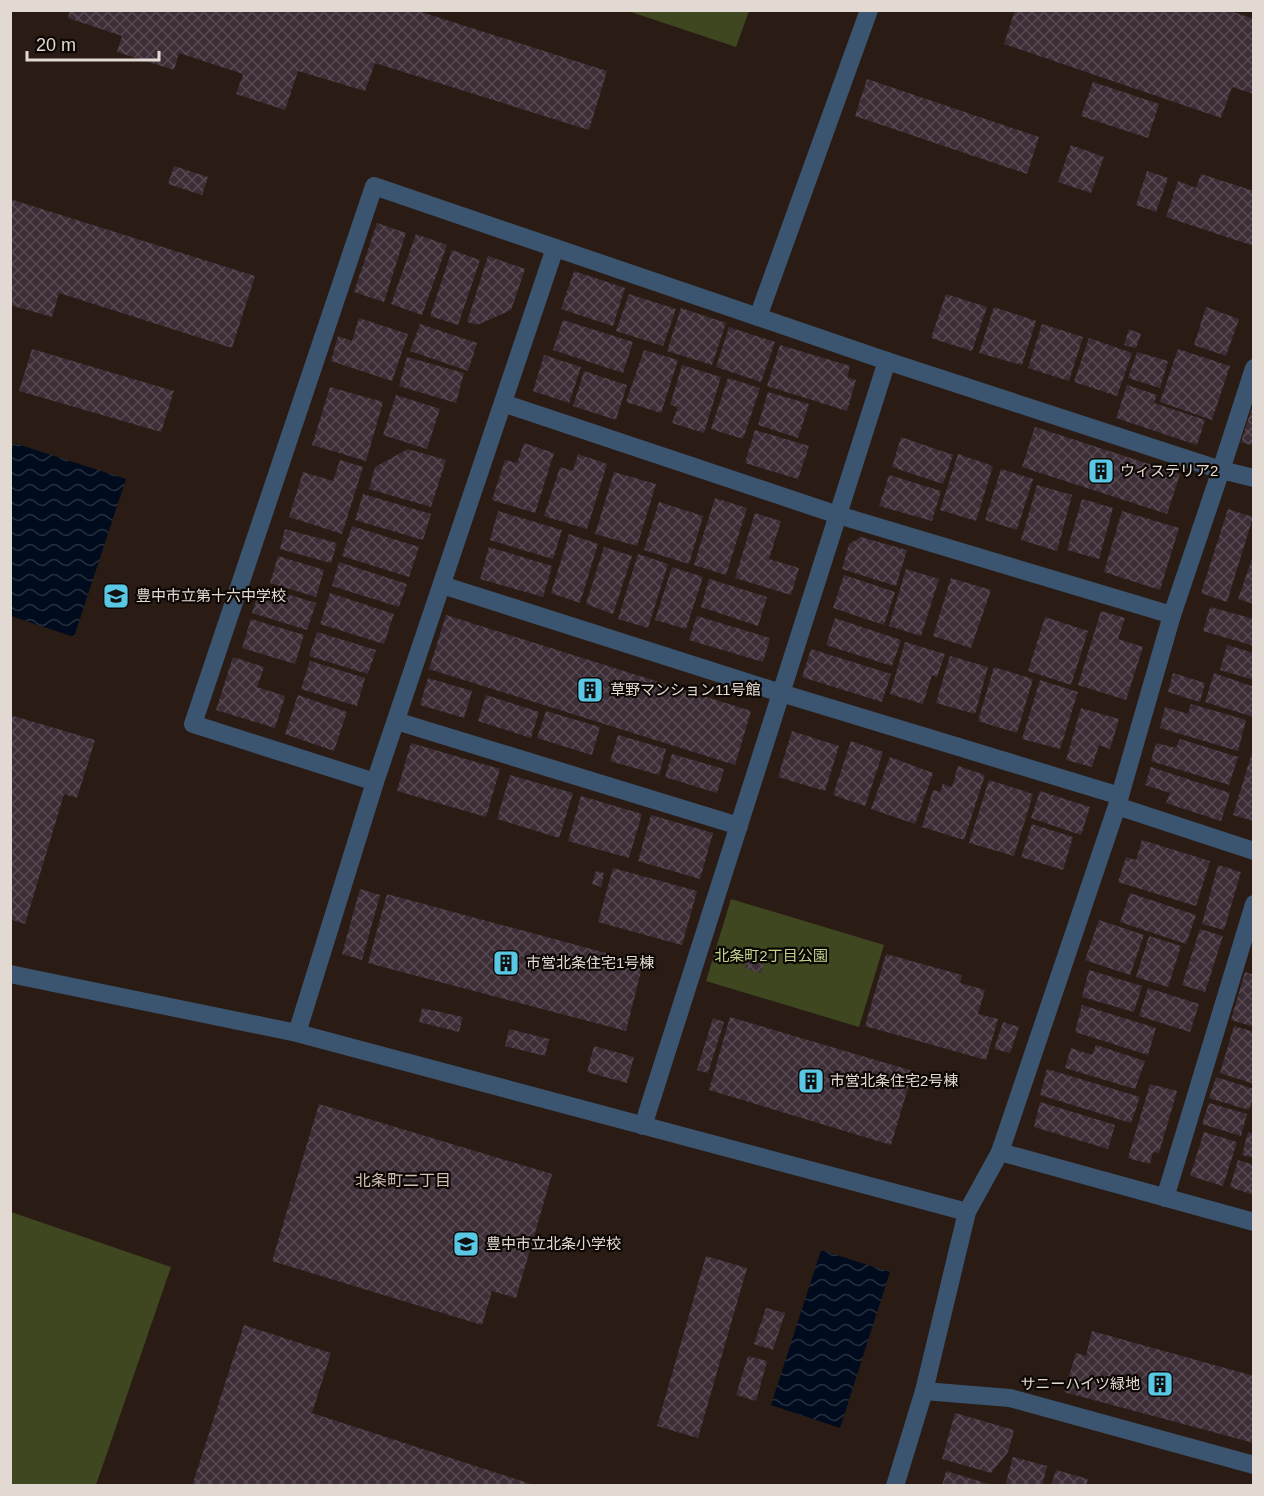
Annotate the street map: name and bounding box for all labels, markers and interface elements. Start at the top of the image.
scale bar [27,24,159,62]
text: 20 m [36,35,76,55]
building icon: ウィステリア2 [1086,456,1116,486]
place label: ウィステリア2 [1120,462,1218,479]
school or university icon: 豊中市立第十六中学校 [101,581,131,611]
place label: 豊中市立第十六中学校 [136,587,286,604]
building icon: 草野マンション11号館 [575,675,605,705]
place label: 草野マンション11号館 [610,681,761,698]
park label: 北条町2丁目公園 [714,947,828,964]
building icon: 市営北条住宅1号棟 [491,948,521,978]
place label: 市営北条住宅1号棟 [526,954,654,971]
building icon: 市営北条住宅2号棟 [796,1066,826,1096]
place label: 市営北条住宅2号棟 [830,1072,958,1089]
district label: 北条町二丁目 [355,1172,451,1189]
school or university icon: 豊中市立北条小学校 [451,1229,481,1259]
place label: 豊中市立北条小学校 [486,1235,621,1252]
building icon: サニーハイツ緑地 [1145,1369,1175,1399]
place label: サニーハイツ緑地 [1021,1375,1140,1392]

